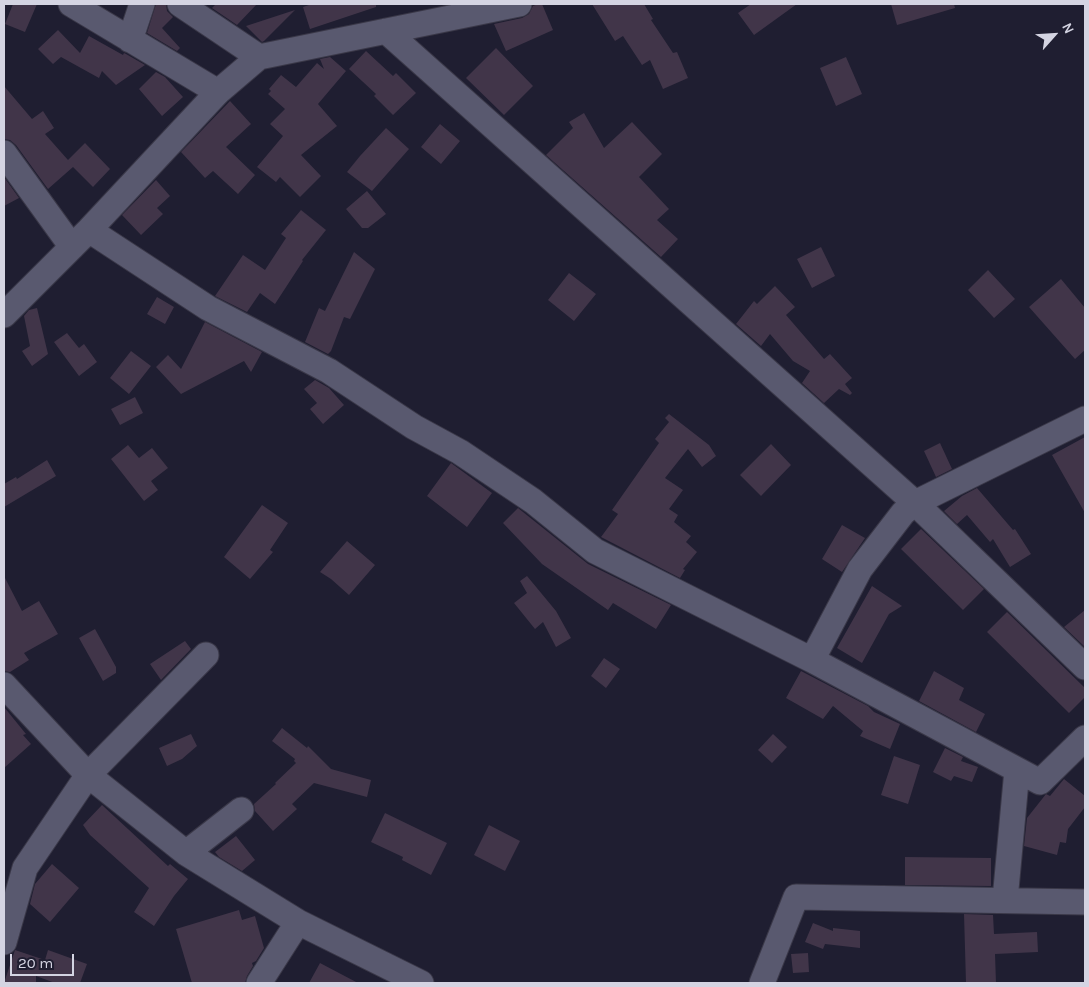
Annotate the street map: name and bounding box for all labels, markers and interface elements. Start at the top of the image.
north arrow [1029,10,1079,60]
text: N [1058,20,1078,36]
scale bar [12,944,76,976]
text: 20 m [18,954,53,972]

